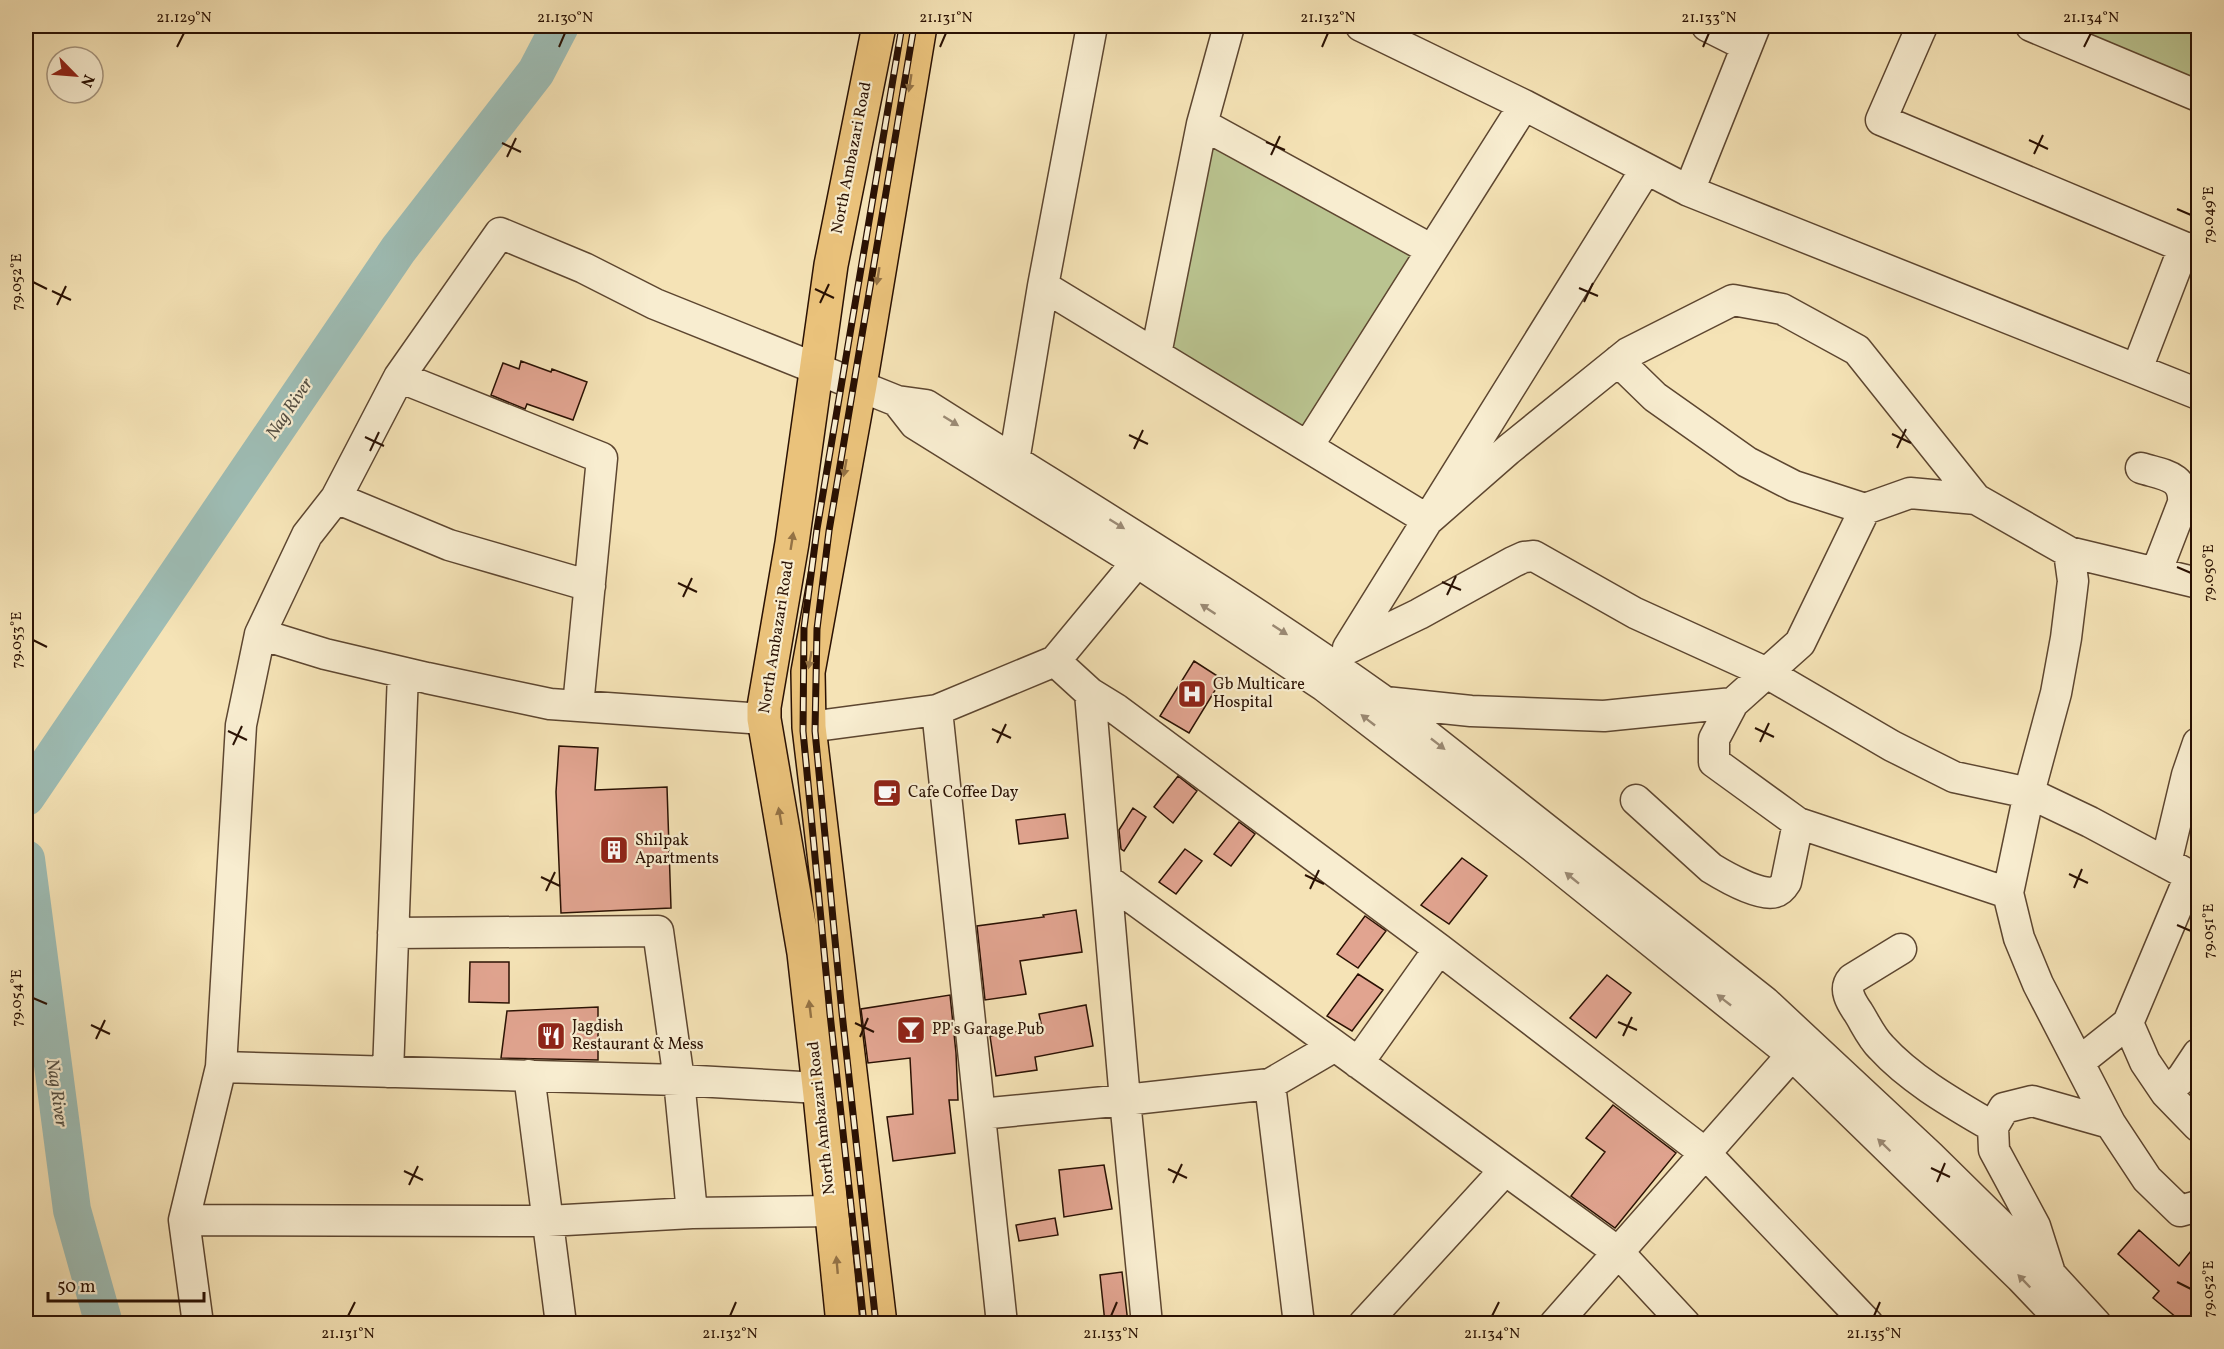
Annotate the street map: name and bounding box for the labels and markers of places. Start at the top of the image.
place label: Gb Multicare Hospital [1213,674,1305,714]
hospital icon: Gb Multicare Hospital [1176,678,1208,710]
cafe icon: Cafe Coffee Day [871,777,903,809]
place label: Cafe Coffee Day [908,782,1019,804]
place label: Shilpak Apartments [635,830,719,870]
building icon: Shilpak Apartments [598,834,630,866]
bar icon: PP's Garage Pub [895,1014,927,1046]
place label: Jagdish Restaurant & Mess [572,1016,704,1056]
place label: PP's Garage Pub [932,1019,1044,1041]
restaurant icon: Jagdish Restaurant & Mess [535,1020,567,1052]

